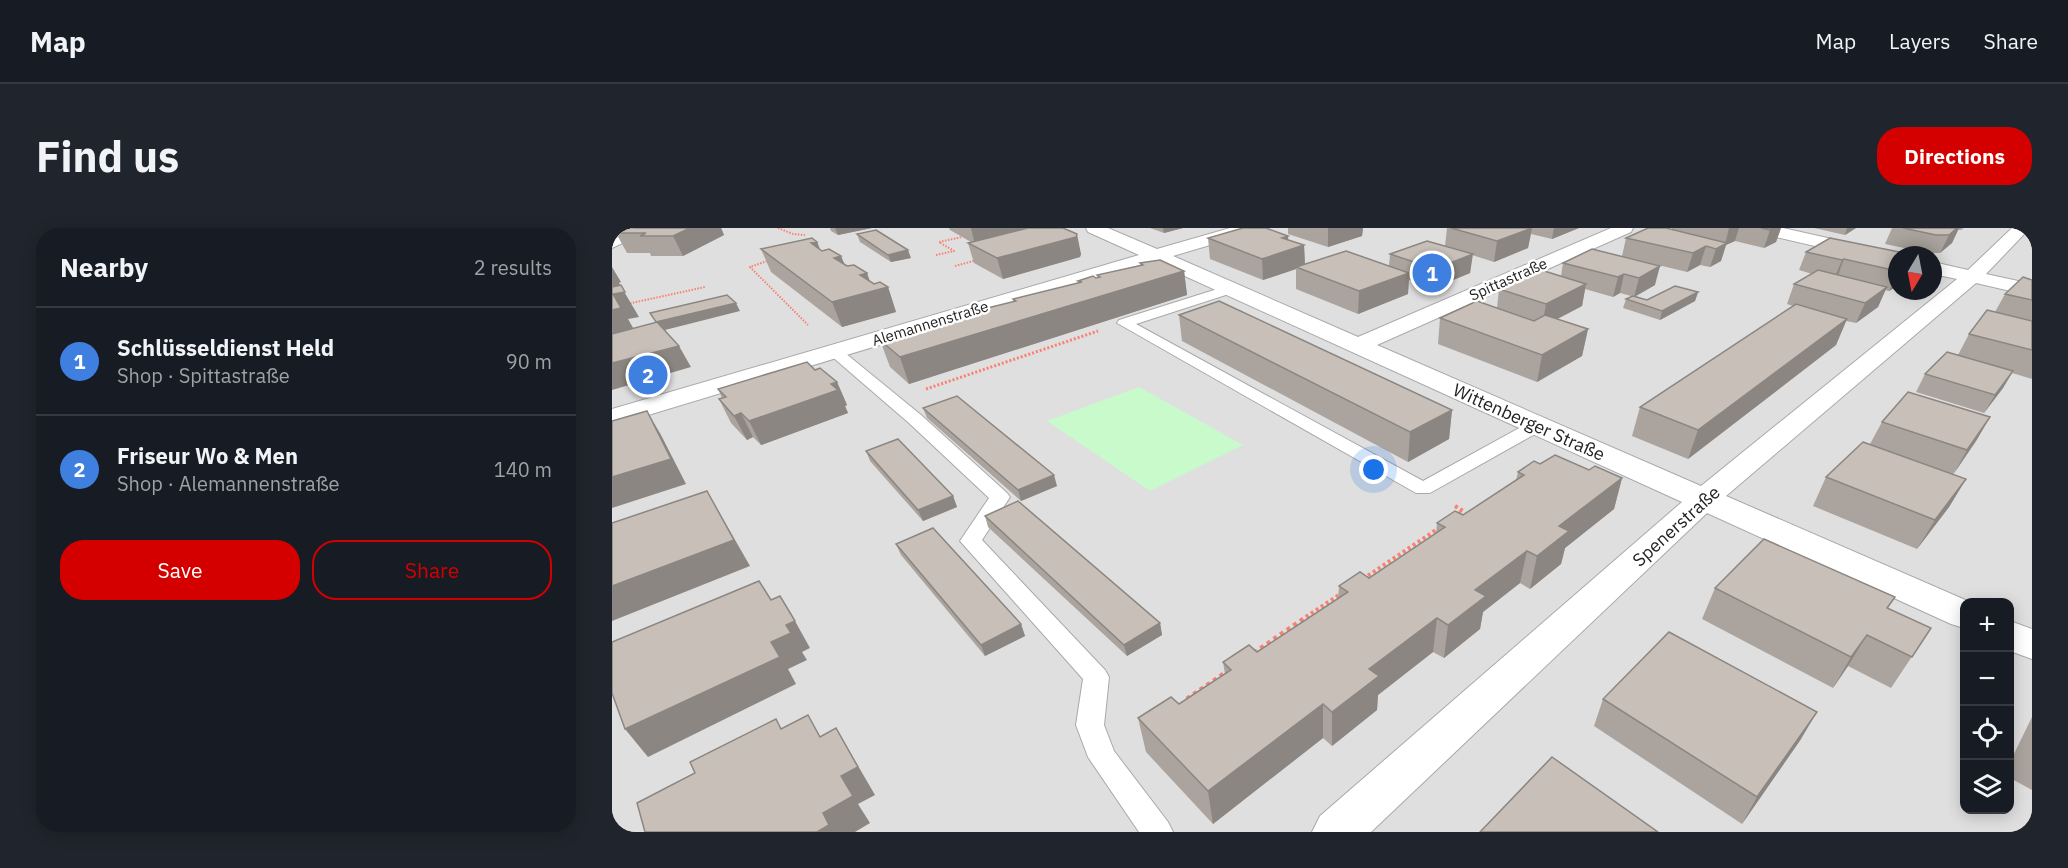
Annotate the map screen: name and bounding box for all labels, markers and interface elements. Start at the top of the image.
text: Map [30,23,86,60]
text: Map [1816,27,1856,55]
text: Layers [1889,27,1951,55]
text: Share [1984,27,2038,55]
button: Directions [1877,127,2032,185]
text: Find us [36,129,179,184]
north arrow [1888,246,1942,300]
text: Nearby [60,250,148,284]
pin: 1 [1412,250,1452,296]
street label: Spittastraße [1466,253,1550,305]
text: 2 results [474,254,552,281]
street label: Alemannenstraße [870,296,990,350]
text: Schlüsseldienst Held [117,333,334,362]
text: 1 [74,348,86,375]
text: 90 m [506,348,552,375]
pin: 2 [628,352,668,398]
text: Shop · Spittastraße [117,362,290,389]
street label: Wittenberger Straße [1449,378,1609,466]
text: Friseur Wo & Men [117,441,298,470]
your location [1359,455,1388,484]
text: 2 [74,456,86,483]
text: 140 m [494,456,552,483]
text: Shop · Alemannenstraße [117,470,340,497]
street label: Spenerstraße [1627,481,1725,571]
button: Save [60,540,300,600]
button: Share [312,540,552,600]
map controls [1960,598,2014,814]
button: + [1960,598,2014,652]
button: − [1960,652,2014,706]
button: locate [1960,706,2014,760]
button: layers [1960,760,2014,814]

